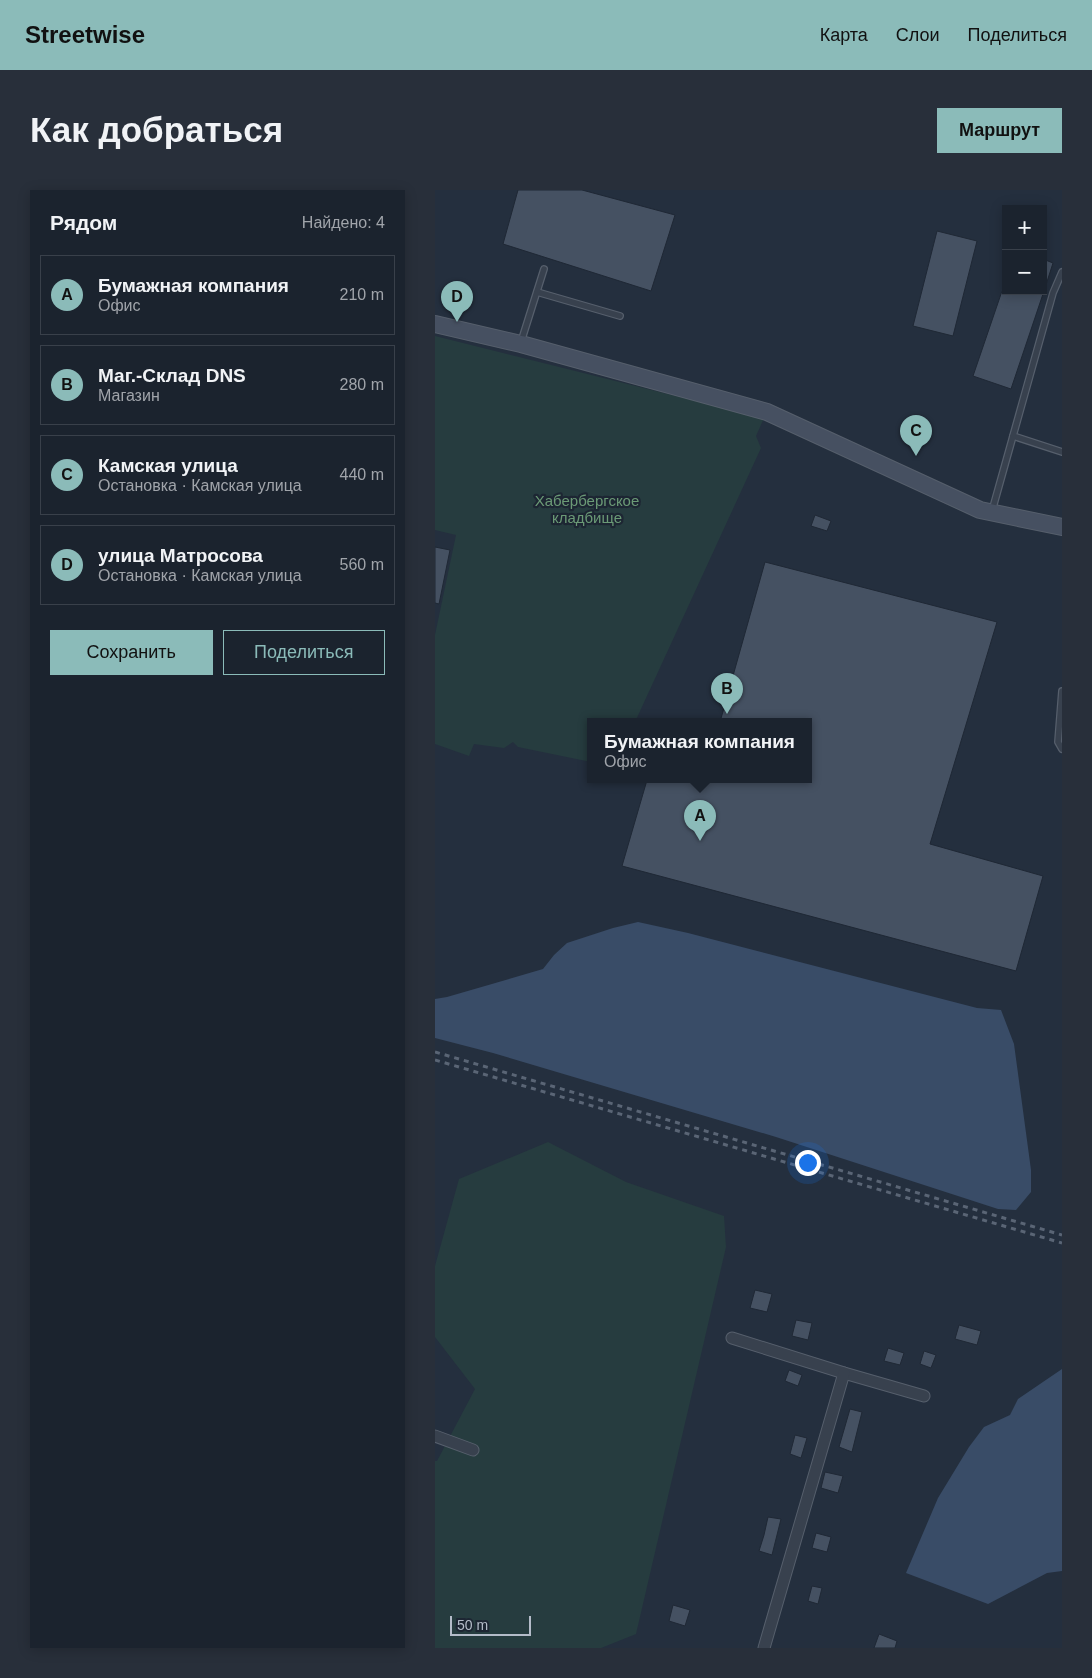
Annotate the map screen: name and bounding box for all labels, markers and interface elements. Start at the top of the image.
text: Streetwise [25,21,145,48]
text: Карта [820,25,868,45]
text: Слои [896,25,940,45]
text: Поделиться [968,25,1067,45]
button: Маршрут [937,108,1062,153]
text: Как добраться [30,110,283,149]
map controls [1002,205,1047,295]
button: + [1002,205,1047,250]
text: Рядом [50,211,117,234]
text: Найдено: 4 [302,214,385,231]
button: − [1002,250,1047,295]
text: Бумажная компания [98,275,289,296]
pin: D [441,281,473,322]
text: A [61,286,73,303]
text: 210 m [340,286,384,303]
text: Офис [98,297,141,314]
text: Маг.-Склад DNS [98,365,246,386]
text: B [61,376,73,393]
text: 280 m [340,376,384,393]
text: Магазин [98,387,160,404]
pin: C [900,415,932,456]
text: Камская улица [98,455,238,476]
text: C [61,466,73,483]
text: 440 m [340,466,384,483]
text: Остановка · Камская улица [98,477,302,494]
park label: Хабербергское кладбище [535,492,639,526]
text: улица Матросова [98,545,263,566]
text: D [61,556,73,573]
text: 560 m [340,556,384,573]
text: Остановка · Камская улица [98,567,302,584]
button: Сохранить [50,630,213,675]
button: Поделиться [223,630,385,675]
pin: B [711,673,743,714]
popup [587,718,812,783]
text: Бумажная компания [604,731,795,752]
text: Офис [604,753,647,770]
pin: A [684,800,716,841]
your location [795,1150,821,1176]
scale bar [450,1613,531,1636]
text: 50 m [457,1617,488,1633]

